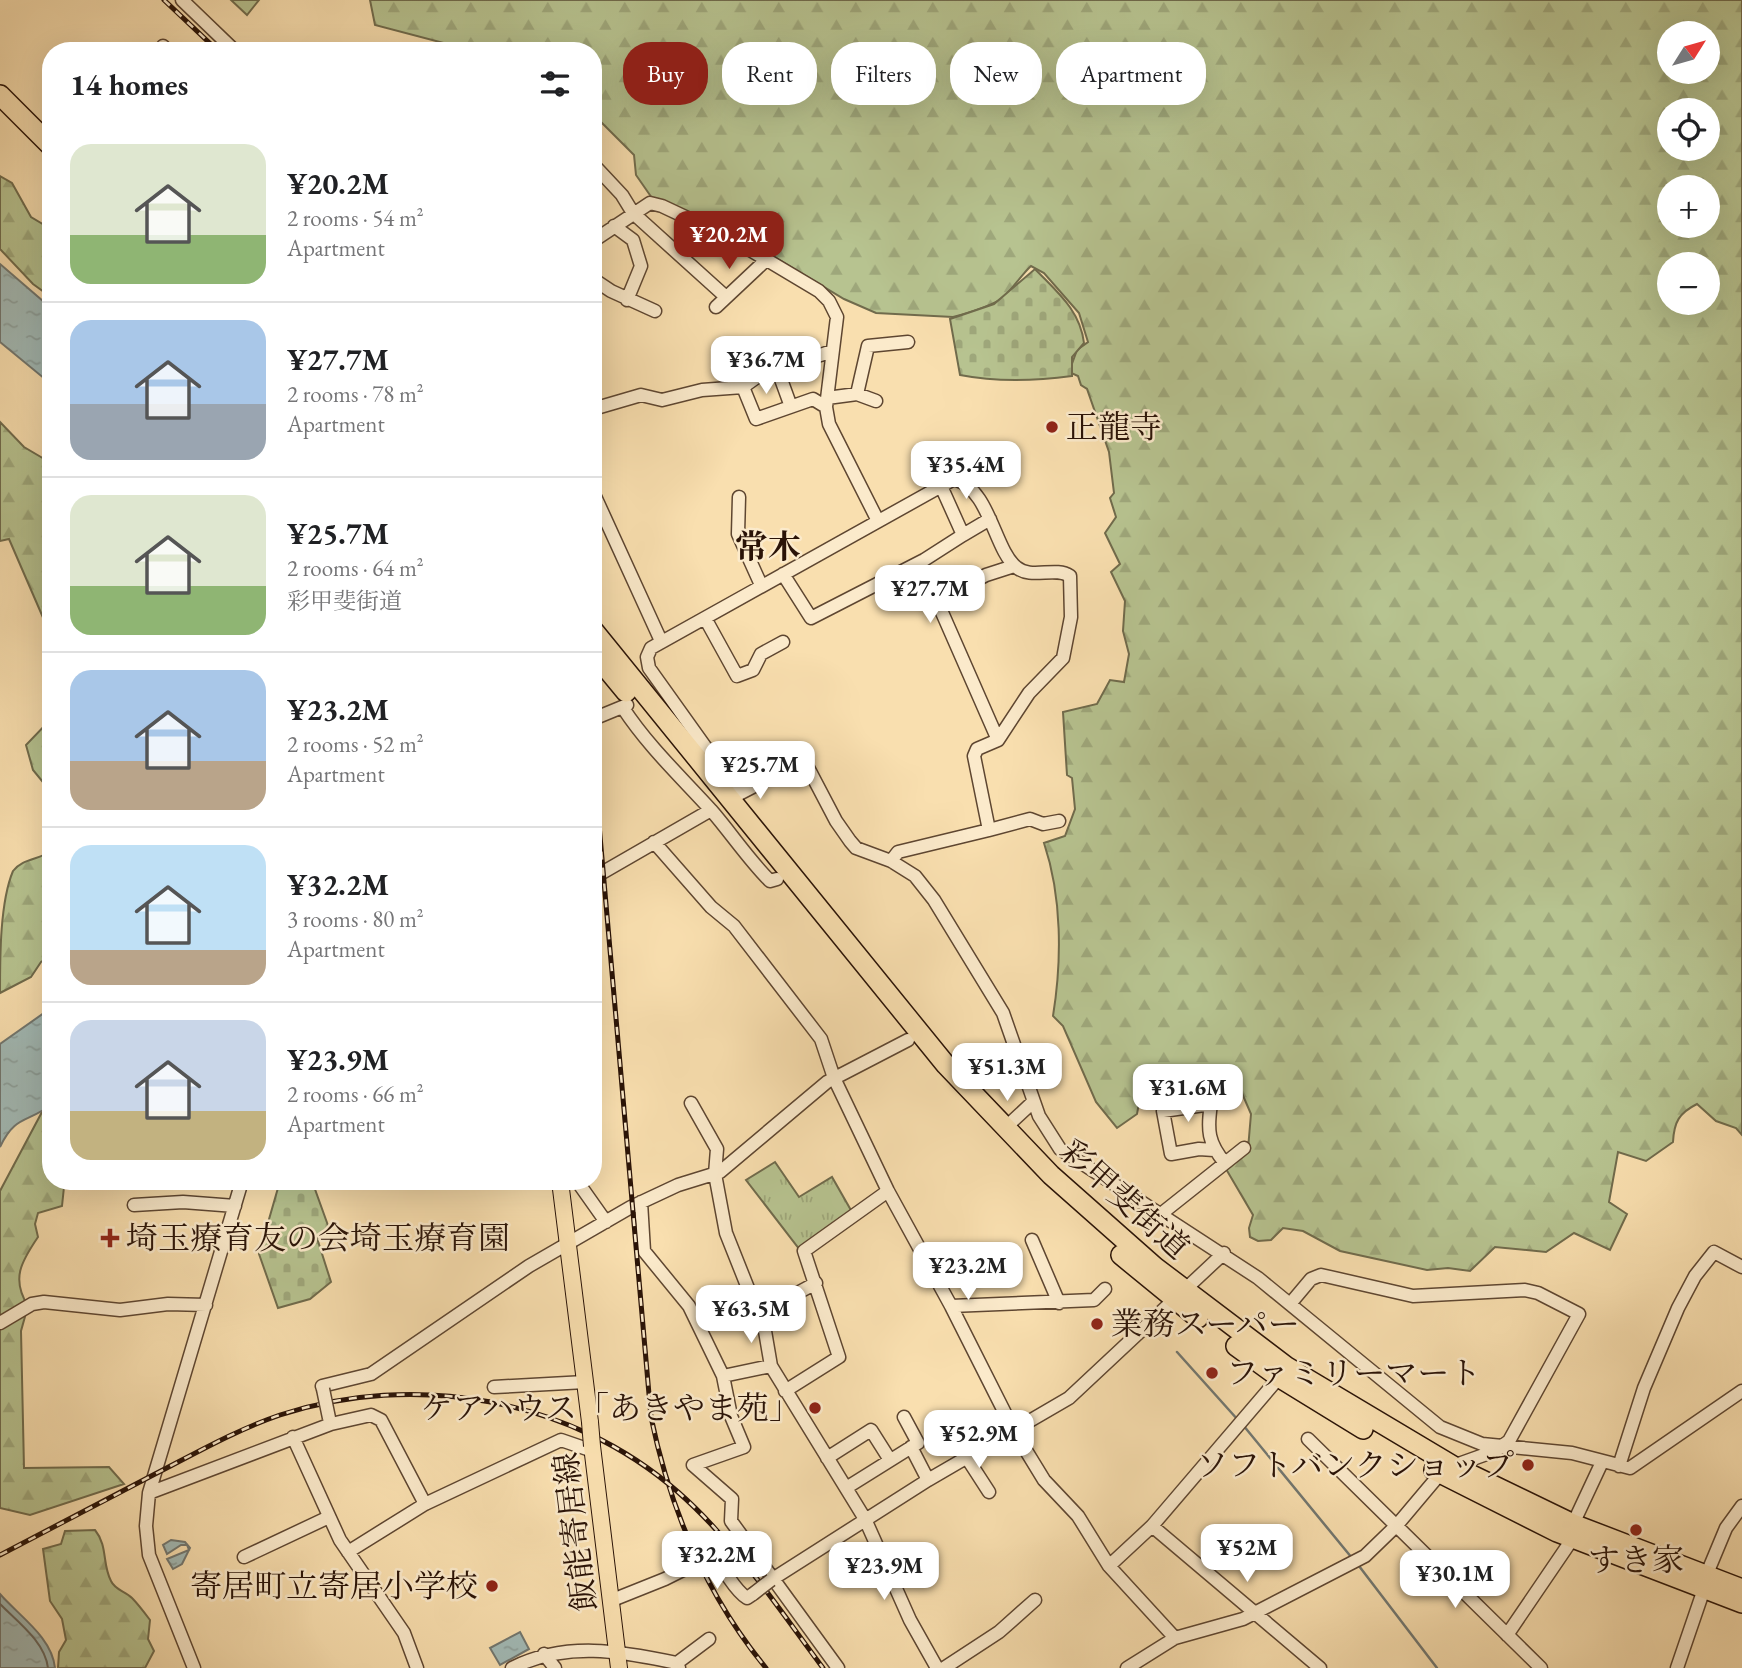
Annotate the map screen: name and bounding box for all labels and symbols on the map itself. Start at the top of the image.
north arrow [1657,21,1720,84]
pin: ¥20.2M [672,212,786,271]
pin: ¥36.7M [709,336,823,396]
place label: 正龍寺 [1066,406,1162,448]
marker: 正龍寺 [1044,419,1060,435]
pin: ¥35.4M [909,442,1023,501]
district label: 常木 [735,525,801,568]
pin: ¥27.7M [873,566,987,625]
pin: ¥25.7M [703,742,817,801]
pin: ¥51.3M [950,1044,1064,1103]
pin: ¥31.6M [1131,1064,1245,1124]
street label: 彩甲斐街道 [1051,1130,1199,1268]
place label: 埼玉療育友の会埼玉療育園 [126,1217,510,1259]
marker: 埼玉療育友の会埼玉療育園 [100,1228,120,1248]
pin: ¥23.2M [911,1242,1025,1302]
pin: ¥63.5M [694,1286,808,1345]
place label: 業務スーパー [1111,1303,1300,1345]
marker: 業務スーパー [1089,1316,1105,1332]
place label: ファミリーマート [1226,1352,1481,1394]
marker: ファミリーマート [1204,1365,1220,1381]
place label: ケアハウス「あきやま苑」 [421,1387,801,1429]
marker: ケアハウス「あきやま苑」 [807,1400,823,1416]
pin: ¥52.9M [922,1410,1036,1470]
place label: ソフトバンクショップ [1196,1444,1514,1486]
street label: 飯能寄居線 [544,1450,606,1614]
marker: ソフトバンクショップ [1520,1457,1536,1473]
marker: すき家 [1628,1522,1644,1538]
pin: ¥52M [1206,1524,1288,1584]
pin: ¥32.2M [660,1532,774,1591]
place label: すき家 [1588,1539,1684,1581]
pin: ¥23.9M [827,1542,941,1602]
pin: ¥30.1M [1398,1550,1512,1610]
place label: 寄居町立寄居小学校 [190,1565,478,1607]
marker: 寄居町立寄居小学校 [484,1578,500,1594]

